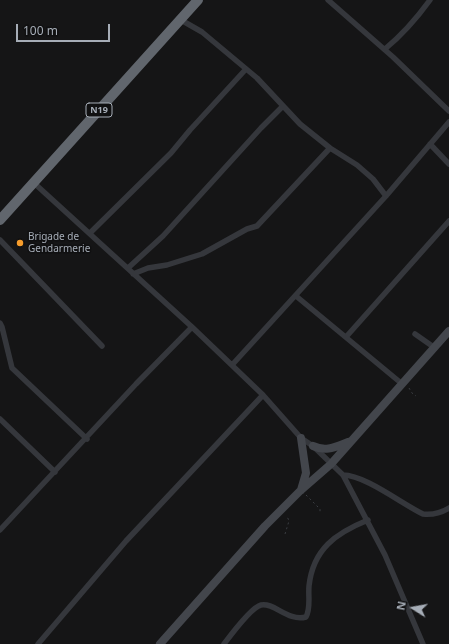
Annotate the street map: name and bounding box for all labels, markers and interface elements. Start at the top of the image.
scale bar [18,16,112,42]
text: 100 m [23,22,58,39]
road number: N19 [86,103,112,117]
place label: Brigade de Gendarmerie [28,231,90,254]
marker: Brigade de Gendarmerie [15,238,25,248]
north arrow [393,588,433,628]
text: N [393,600,409,611]

